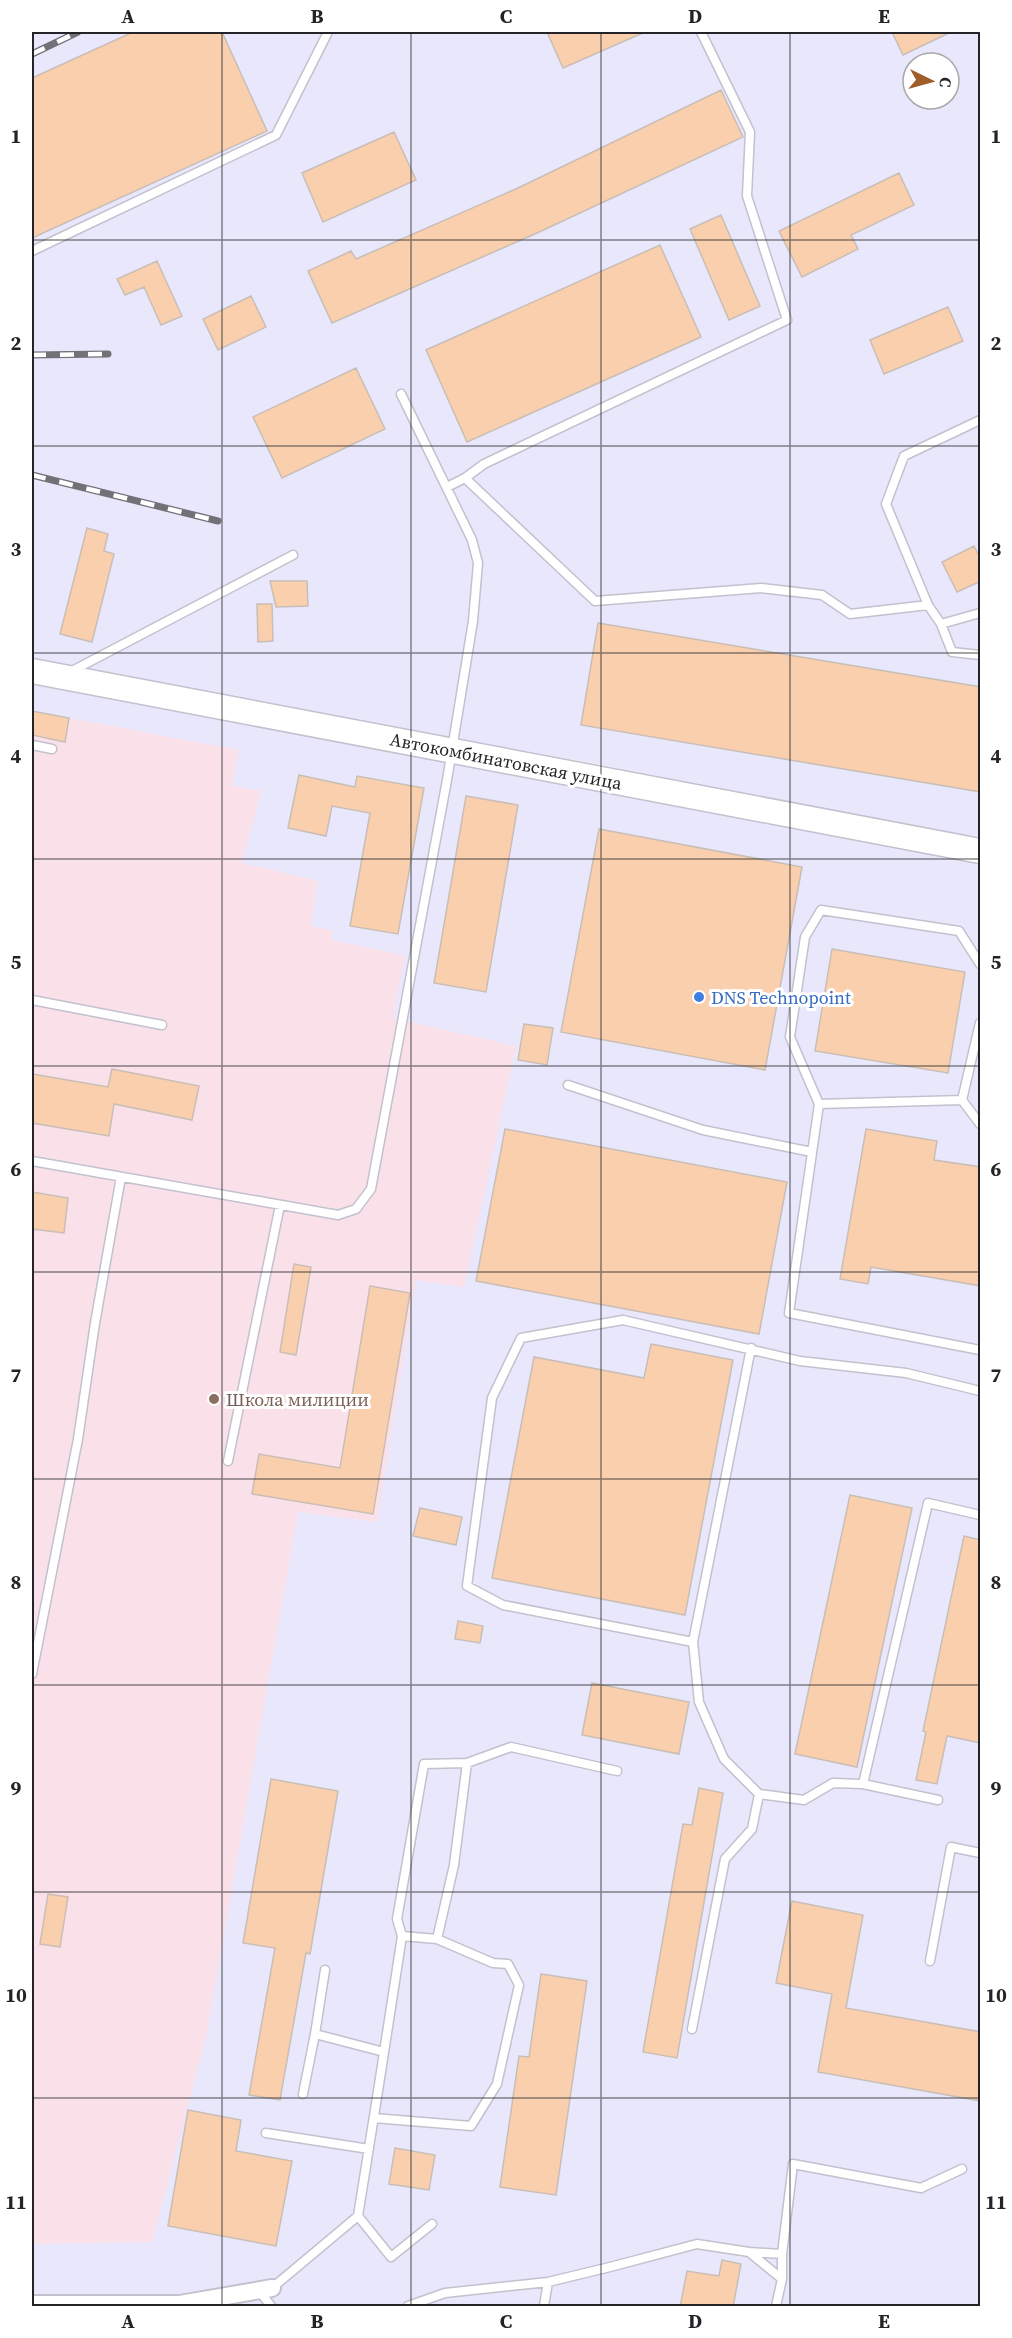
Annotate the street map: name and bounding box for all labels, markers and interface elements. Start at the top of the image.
text: A [121,2,135,30]
text: B [310,2,324,30]
text: C [500,2,512,30]
text: D [688,2,702,30]
text: E [878,2,890,30]
north arrow [901,51,961,111]
text: С [935,76,957,88]
text: 1 [11,122,21,150]
text: 1 [991,122,1001,150]
text: 2 [11,329,22,357]
text: 2 [991,329,1002,357]
text: 3 [11,535,22,563]
text: 3 [991,535,1002,563]
street label: Автокомбинатовская улица [388,726,625,796]
text: 4 [11,742,22,770]
text: 4 [991,742,1002,770]
text: 5 [11,948,22,976]
text: 5 [991,948,1002,976]
place label: DNS Technopoint [711,985,851,1010]
marker: DNS Technopoint [692,990,706,1004]
text: 6 [11,1155,22,1183]
text: 6 [991,1155,1002,1183]
text: 7 [11,1361,22,1389]
text: 7 [991,1361,1002,1389]
place label: Школа милиции [226,1387,369,1412]
marker: Школа милиции [207,1392,221,1406]
text: 8 [11,1568,21,1596]
text: 8 [991,1568,1001,1596]
text: 9 [11,1774,22,1802]
text: 9 [991,1774,1002,1802]
text: 10 [5,1981,27,2009]
text: 10 [985,1981,1007,2009]
text: 11 [5,2188,27,2216]
text: 11 [985,2188,1007,2216]
text: A [121,2307,135,2335]
text: B [310,2307,324,2335]
text: C [500,2307,512,2335]
text: D [688,2307,702,2335]
text: E [878,2307,890,2335]

